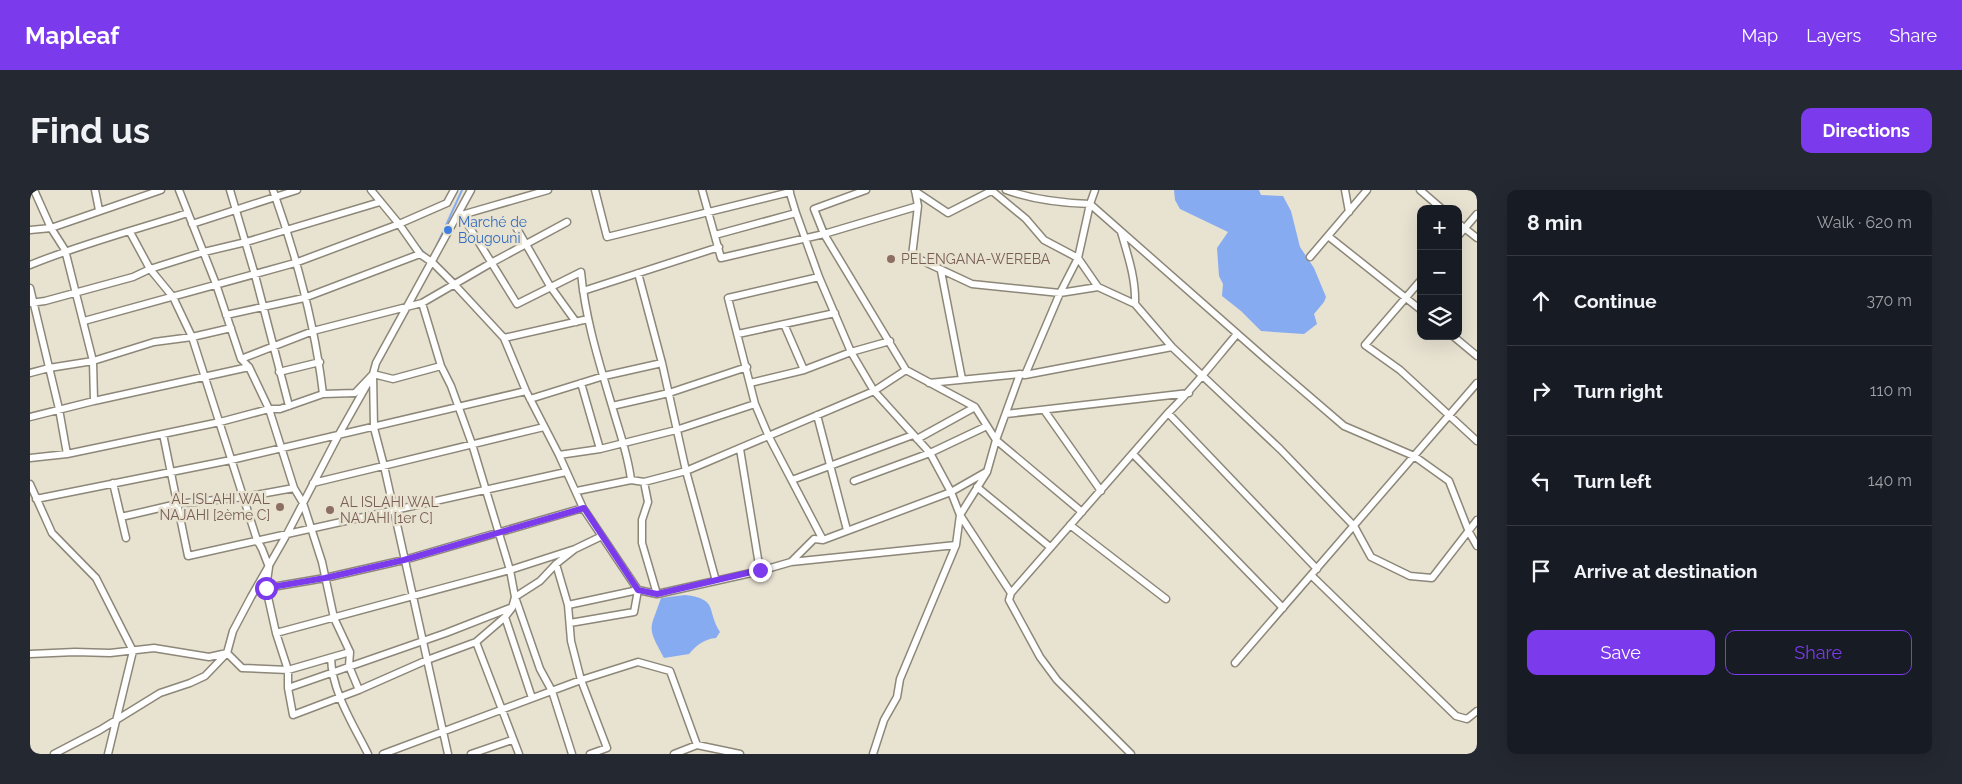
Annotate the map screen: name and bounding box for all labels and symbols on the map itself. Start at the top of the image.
place label: Marché de Bougouni [458,214,527,246]
marker: Marché de Bougouni [442,224,454,236]
place label: PELENGANA-WEREBA [901,251,1051,267]
marker: PELENGANA-WEREBA [885,253,897,265]
place label: AL ISLAHI WAL NAJAHI [2ème C] [159,491,270,523]
place label: AL ISLAHI WAL NAJAHI [1er C] [340,494,439,526]
marker: AL ISLAHI WAL NAJAHI [2ème C] [274,501,286,513]
marker: AL ISLAHI WAL NAJAHI [1er C] [324,504,336,516]
route end [749,559,772,582]
route start [255,577,278,600]

